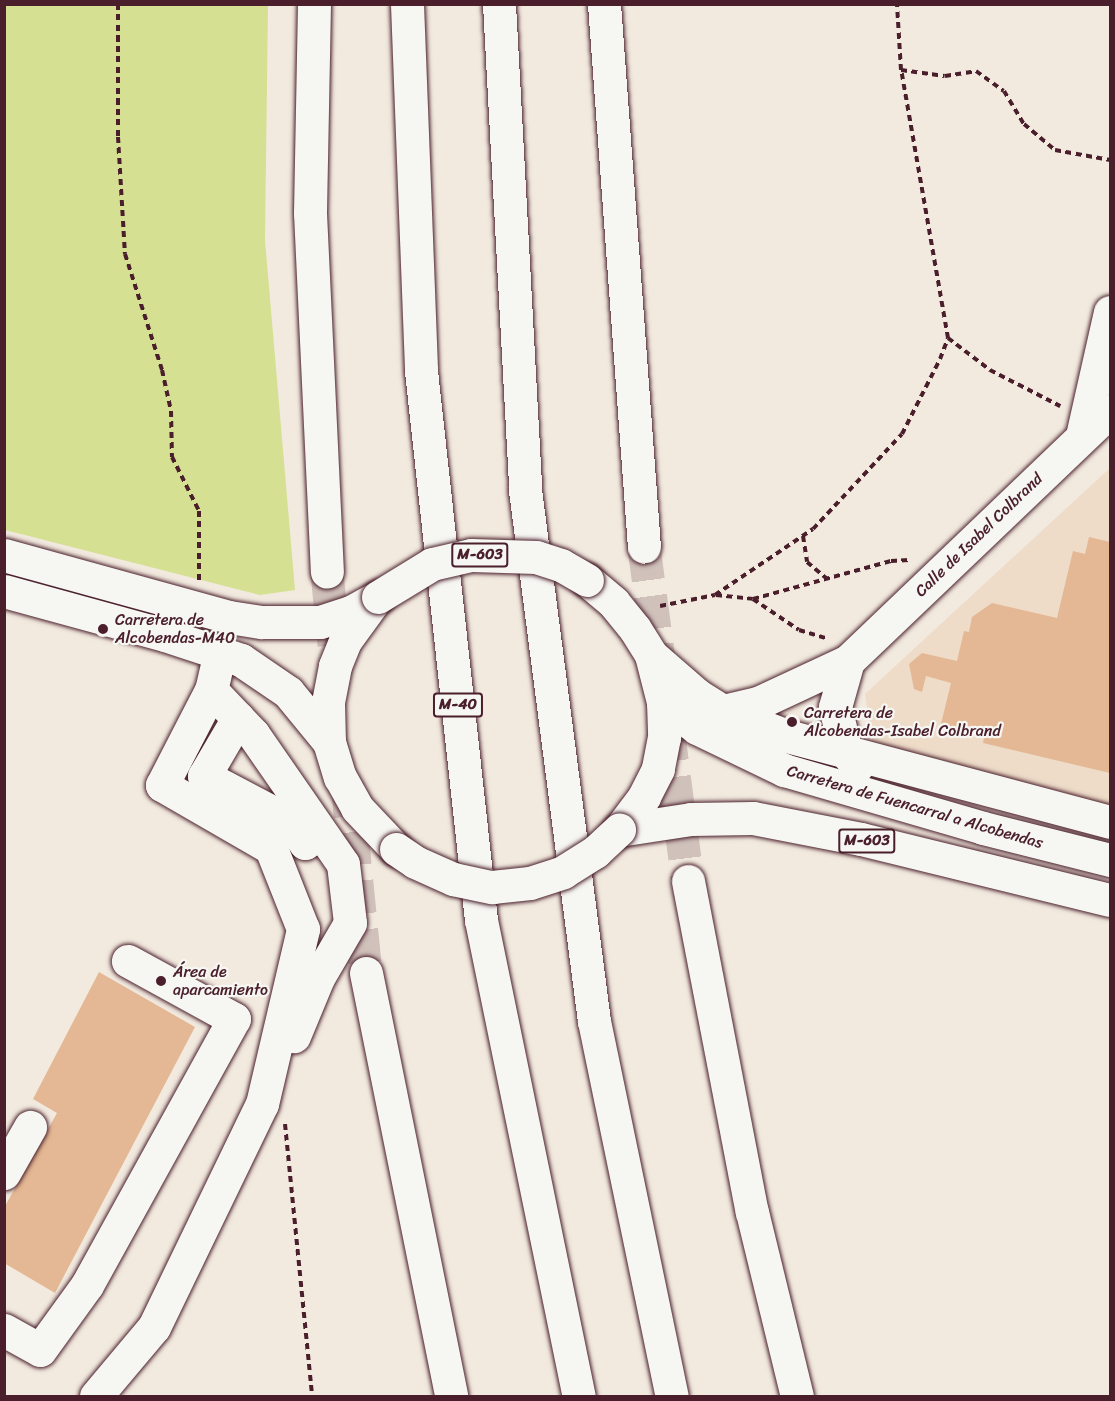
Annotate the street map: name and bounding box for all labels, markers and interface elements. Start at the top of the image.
street label: Calle de Isabel Colbrand [911,469,1047,601]
road number: M-603 [450,543,510,567]
place label: Carretera de Alcobendas-M40 [115,610,235,648]
marker: Carretera de Alcobendas-M40 [96,622,110,636]
road number: M-40 [432,693,484,717]
place label: Carretera de Alcobendas-Isabel Colbrand [804,703,1001,741]
marker: Carretera de Alcobendas-Isabel Colbrand [785,715,799,729]
street label: Carretera de Fuencarral a Alcobendas [785,761,1045,853]
road number: M-603 [837,829,897,853]
place label: Área de aparcamiento [173,962,268,1000]
marker: Área de aparcamiento [154,974,168,988]

